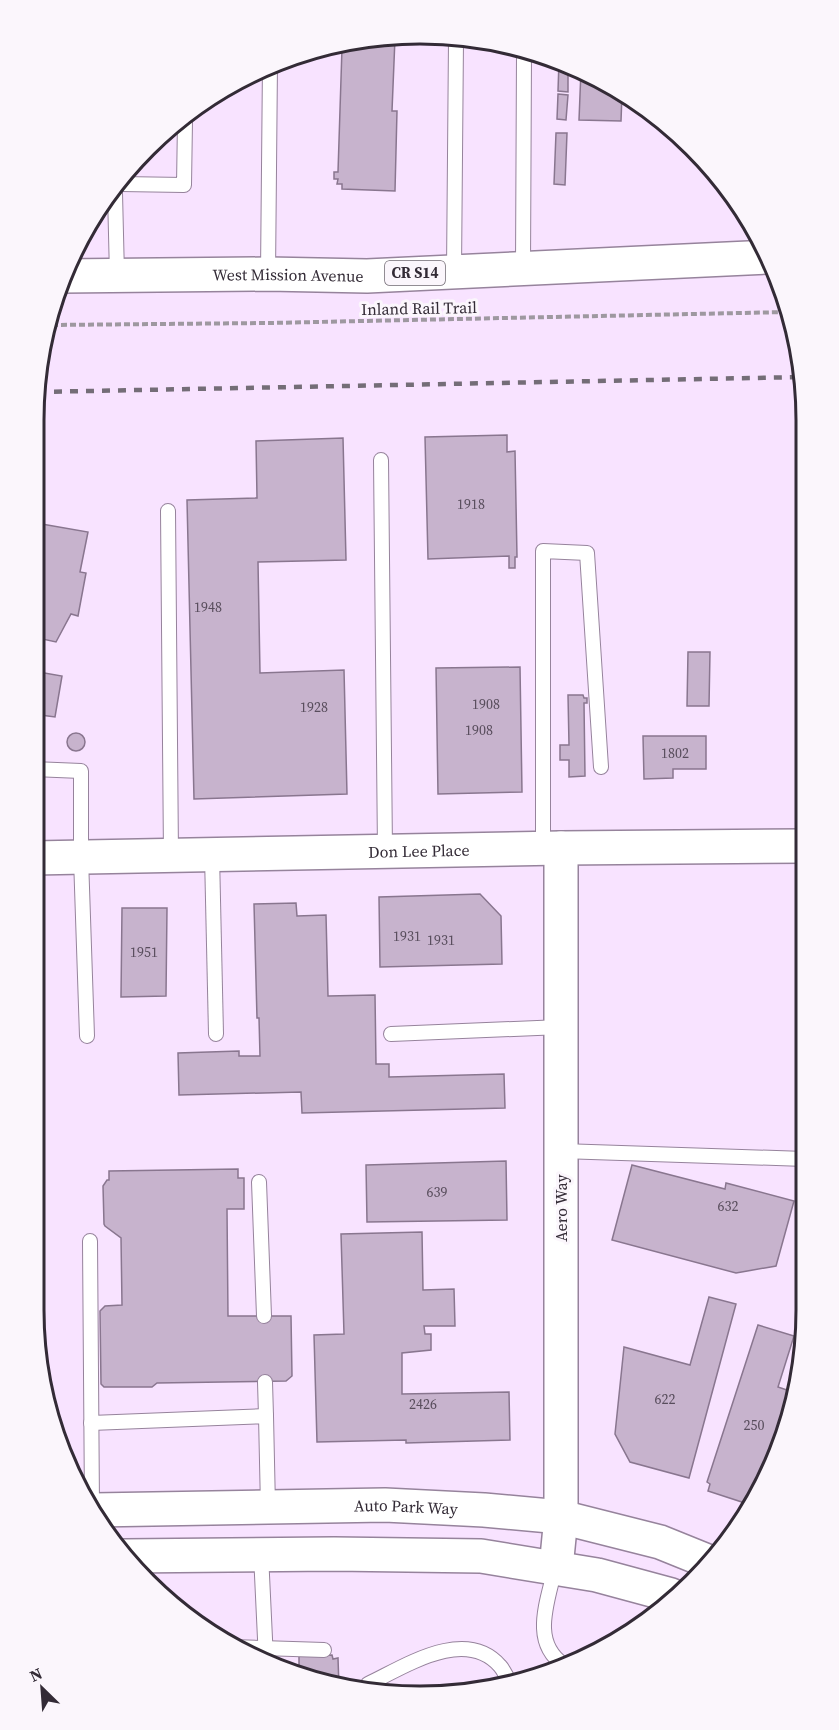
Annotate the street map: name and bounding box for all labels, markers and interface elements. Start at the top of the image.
road number: CR S14 [385,261,445,285]
street label: West Mission Avenue [212,263,364,287]
street label: Inland Rail Trail [361,296,477,320]
house number: 1918 [457,494,485,514]
house number: 1948 [194,597,222,617]
house number: 1908 [472,694,500,714]
house number: 1928 [300,697,328,717]
house number: 1908 [465,720,493,740]
house number: 1802 [661,743,689,763]
street label: Don Lee Place [368,839,470,863]
house number: 1931 [393,926,421,946]
house number: 1931 [427,930,455,950]
house number: 1951 [130,942,158,962]
street label: Aero Way [550,1173,572,1242]
house number: 639 [427,1182,448,1202]
house number: 632 [718,1196,739,1216]
house number: 622 [655,1389,676,1409]
house number: 2426 [409,1394,437,1414]
house number: 250 [744,1415,765,1435]
street label: Auto Park Way [354,1494,459,1520]
north arrow [12,1658,72,1718]
text: N [26,1662,46,1687]

